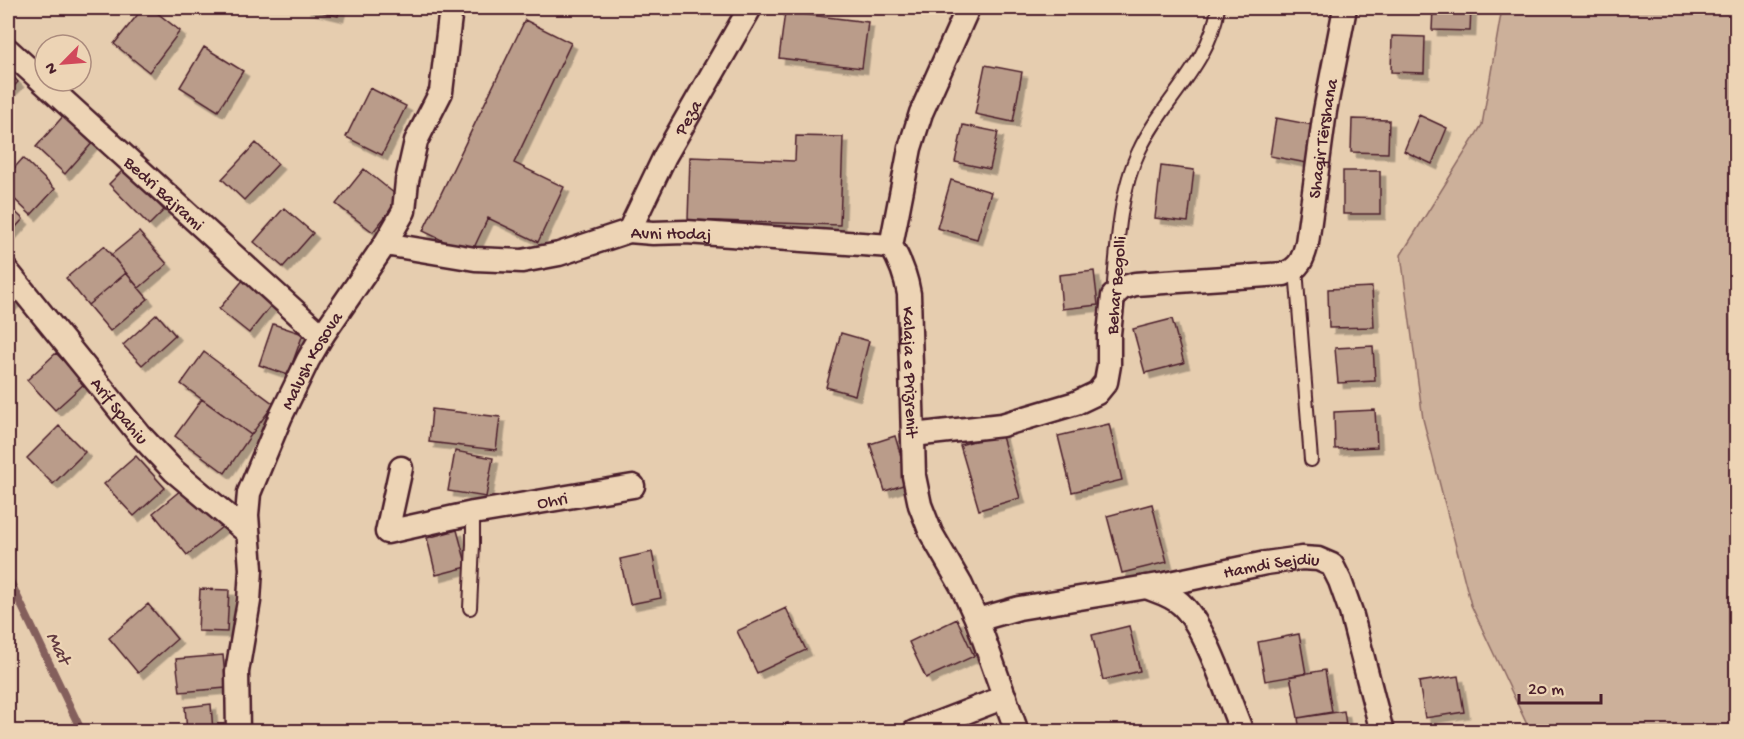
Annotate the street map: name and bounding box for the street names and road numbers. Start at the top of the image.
street label: Shaqir Tërshana [1305,76,1344,200]
street label: Peza [671,96,708,141]
street label: Bedri Bajrami [118,152,208,236]
street label: Avni Hodaj [630,223,712,247]
street label: Behar Begolli [1103,235,1132,336]
street label: Kalaja e Prizrenit [896,306,921,439]
street label: Malush Kosova [278,308,349,414]
street label: Arif Spahiu [85,374,152,450]
street label: Ohri [536,489,570,515]
street label: Hamdi Sejdiu [1222,550,1321,585]

